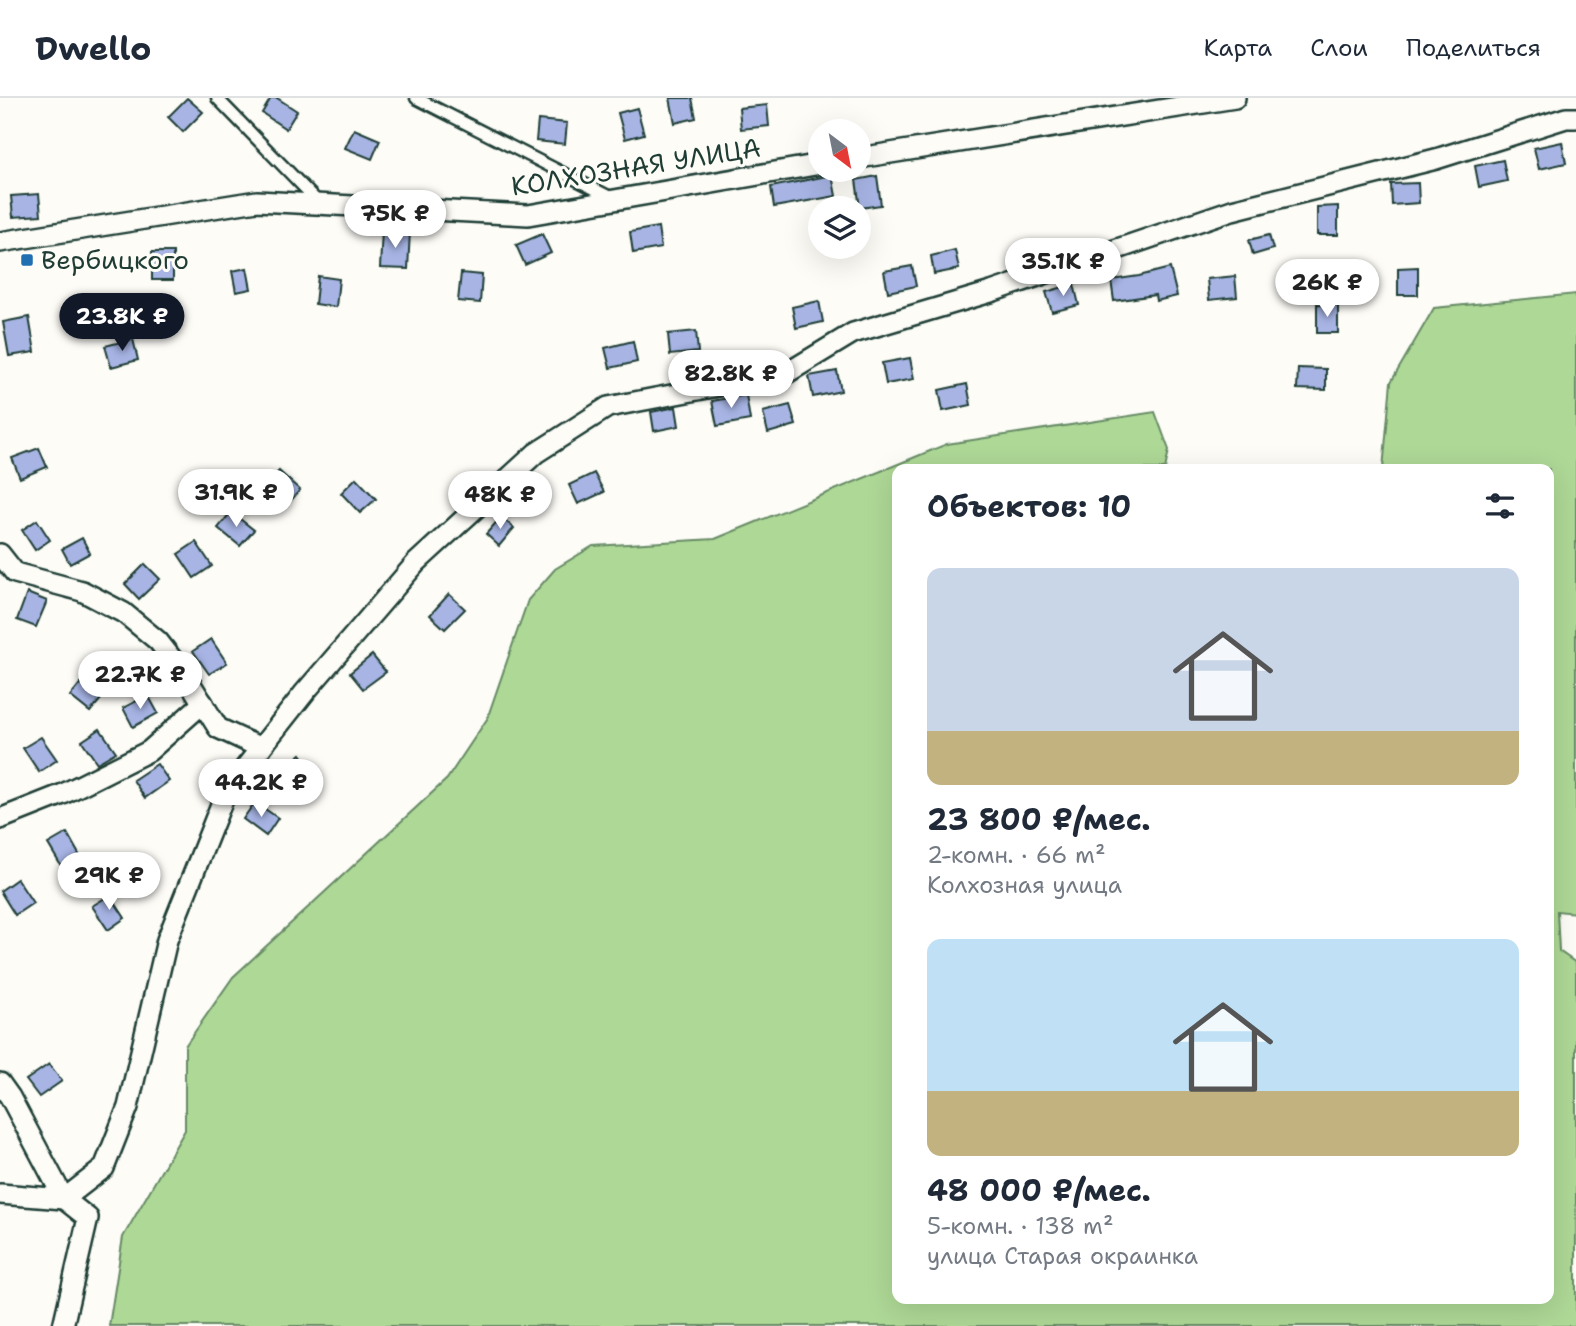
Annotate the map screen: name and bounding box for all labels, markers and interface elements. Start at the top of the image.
text: Dwello [35,26,151,71]
text: Карта [1204,32,1272,64]
text: Слои [1310,32,1368,64]
text: Поделиться [1406,32,1541,64]
north arrow [808,119,872,182]
map controls [808,119,871,259]
street label: КОЛХОЗНАЯ УЛИЦА [509,129,763,204]
pin: 75K ₽ [346,190,444,250]
button: layers [808,196,871,259]
text: 75K ₽ [360,198,430,228]
pin: 35.1K ₽ [998,238,1128,298]
place label: Вербицкого [41,242,189,277]
text: 35.1K ₽ [1021,246,1105,276]
marker: Вербицкого [19,252,35,268]
pin: 26K ₽ [1278,260,1376,319]
text: 26K ₽ [1291,267,1363,297]
pin: 23.8K ₽ [57,294,187,353]
text: 23.8K ₽ [75,301,169,331]
pin: 82.8K ₽ [666,350,796,410]
text: 82.8K ₽ [684,358,778,388]
pin: 31.9K ₽ [171,470,301,529]
pin: 48K ₽ [451,472,549,531]
text: 31.9K ₽ [194,477,278,507]
text: 48K ₽ [464,479,536,509]
text: Объектов: 10 [927,486,1131,527]
icon: filters [1481,487,1519,525]
icon: home [1160,613,1286,739]
pin: 22.7K ₽ [75,652,205,711]
text: 22.7K ₽ [94,659,186,689]
pin: 44.2K ₽ [196,760,326,819]
text: 44.2K ₽ [214,767,308,797]
text: 23 800 ₽/мес. [927,799,1151,840]
text: 2-комн. · 66 m² [927,840,1106,870]
pin: 29K ₽ [60,852,158,912]
text: 29K ₽ [74,860,144,890]
text: Колхозная улица [927,870,1122,900]
icon: home [1160,984,1286,1110]
text: 48 000 ₽/мес. [927,1170,1151,1211]
text: 5-комн. · 138 m² [927,1211,1114,1241]
text: улица Старая окраинка [927,1241,1198,1271]

